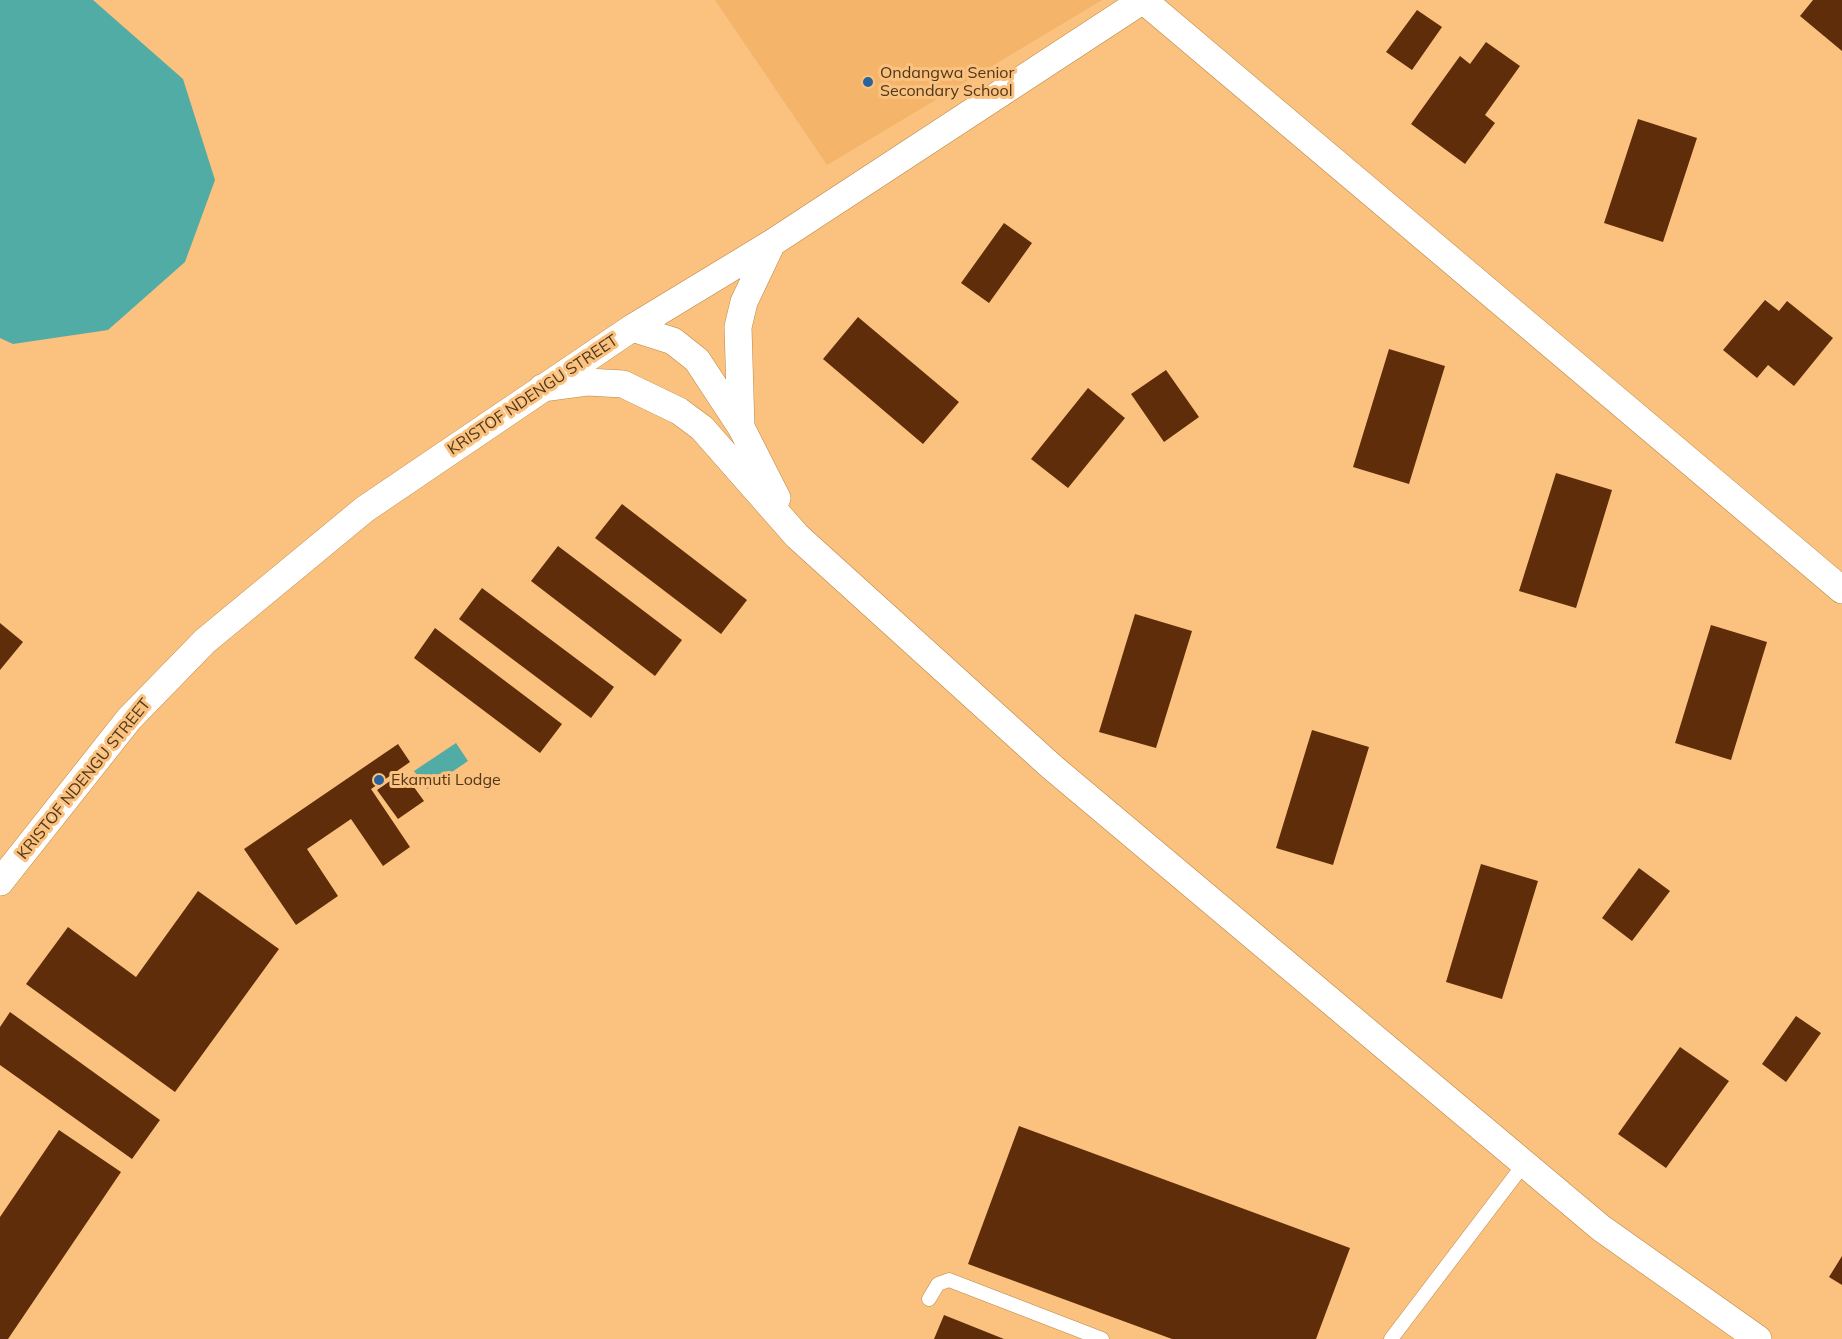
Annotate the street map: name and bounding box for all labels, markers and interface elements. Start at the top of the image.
place label: Ondangwa Senior Secondary School [880,63,1014,101]
marker: Ondangwa Senior Secondary School [861,75,875,89]
street label: KRISTOF NDENGU STREET [444,331,622,459]
street label: KRISTOF NDENGU STREET [13,695,155,863]
place label: Ekamuti Lodge [391,770,501,790]
marker: Ekamuti Lodge [372,773,386,787]

